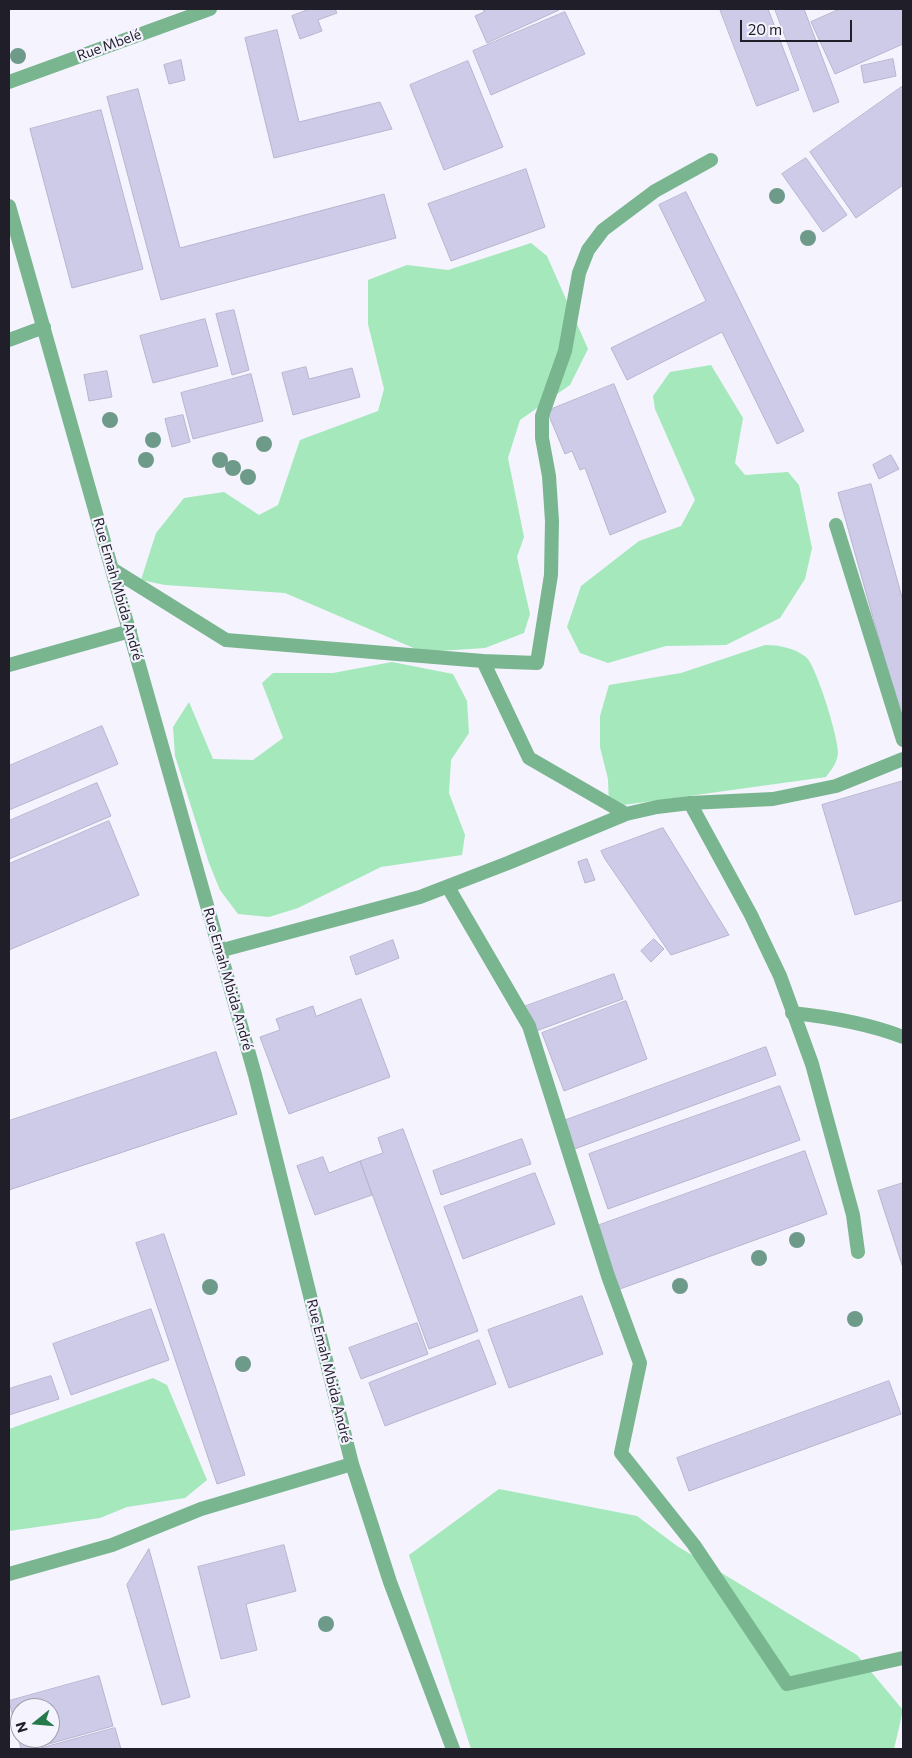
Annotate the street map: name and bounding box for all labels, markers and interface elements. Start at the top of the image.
scale bar [742,10,854,42]
text: 20 m [748,20,782,38]
street label: Rue Mbelé [75,26,143,64]
street label: Rue Emah Mbida André [90,516,146,662]
street label: Rue Emah Mbida André [200,906,256,1052]
street label: Rue Emah Mbida André [303,1297,355,1445]
north arrow [10,1698,60,1748]
text: N [11,1720,31,1735]

